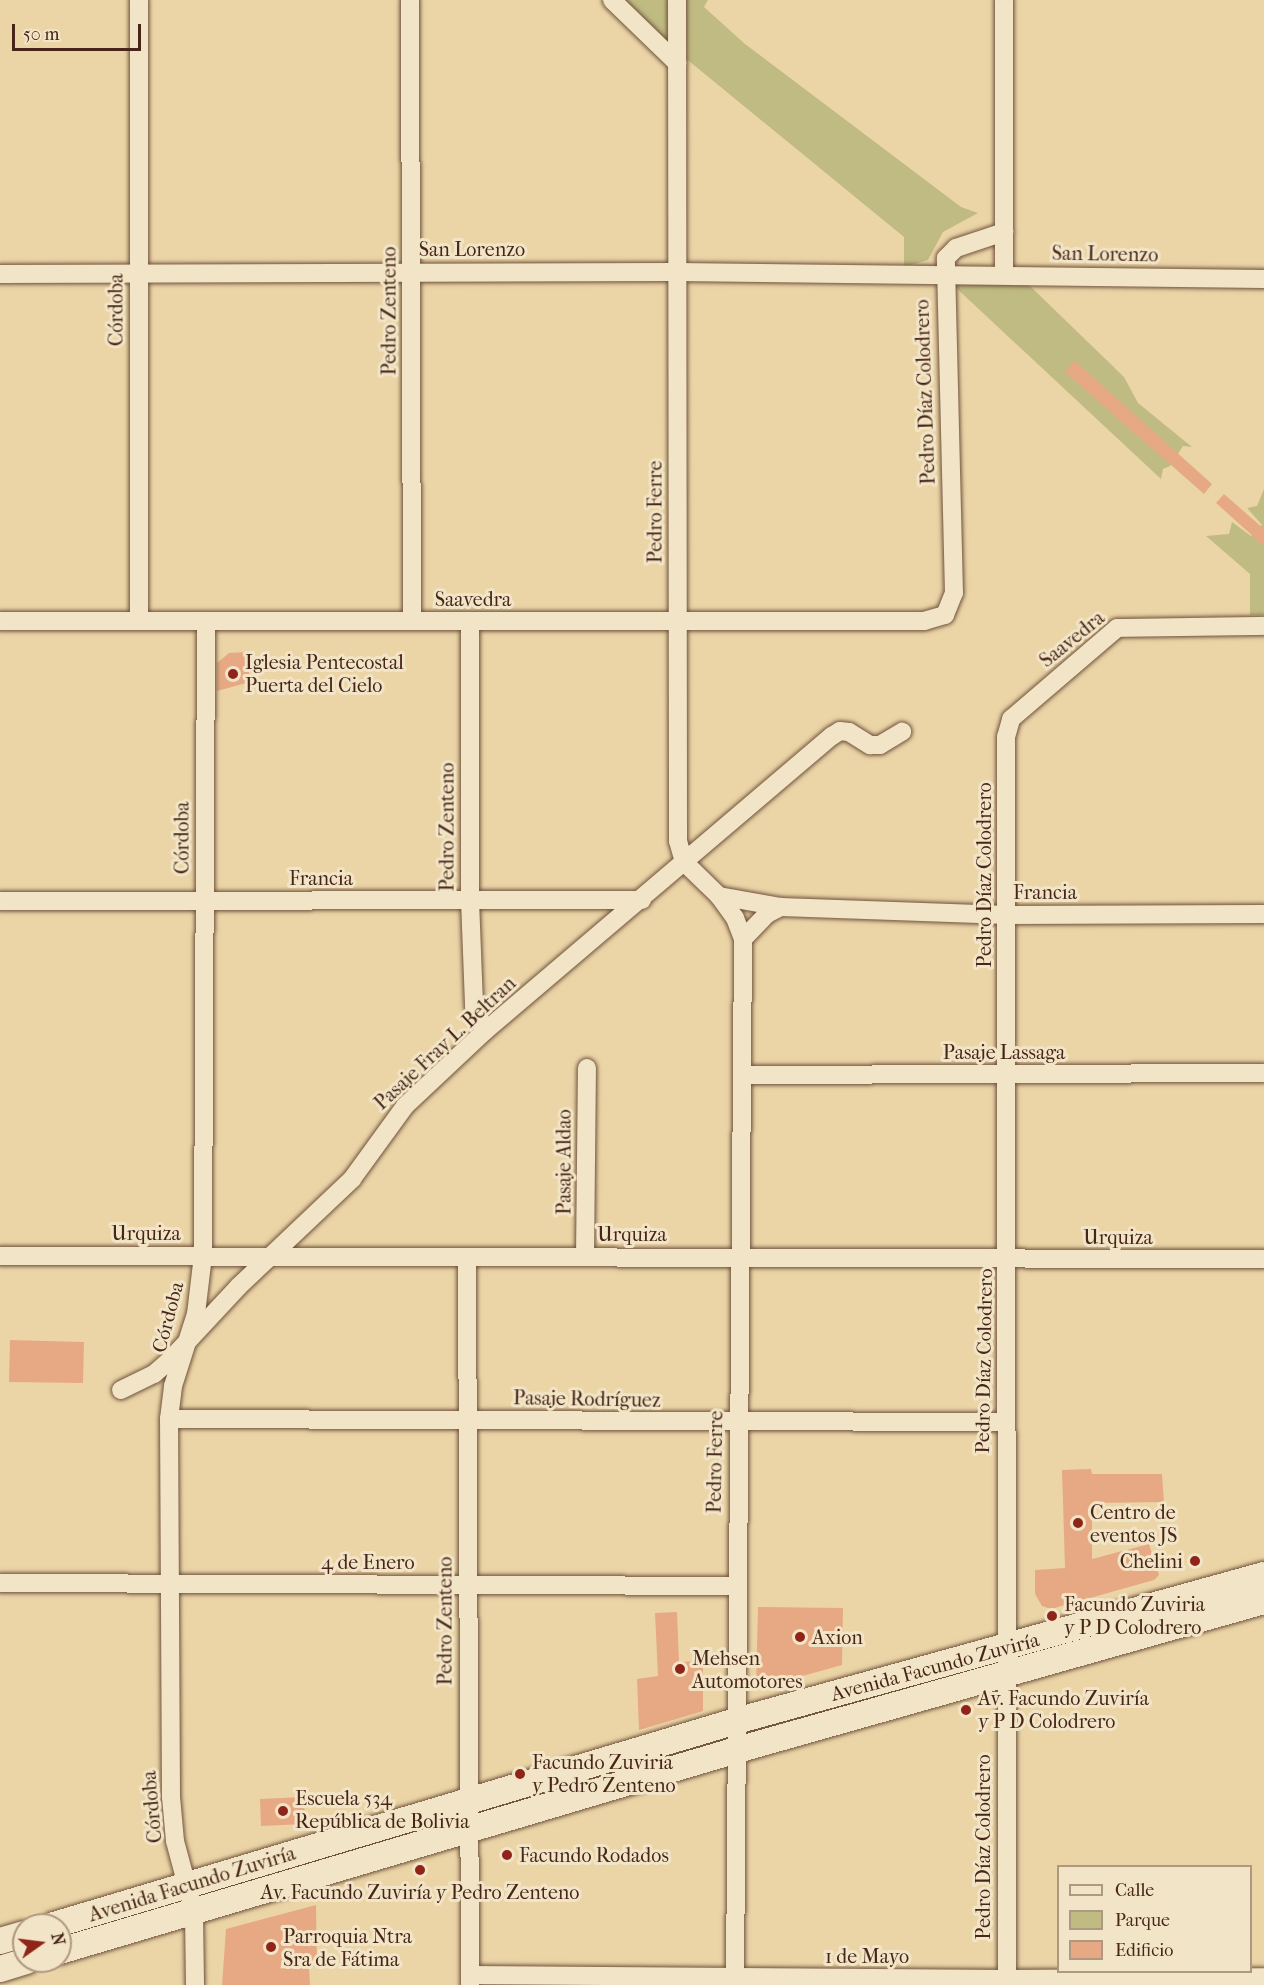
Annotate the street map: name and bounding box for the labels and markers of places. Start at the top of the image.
place label: Iglesia Pentecostal Puerta del Cielo [245,650,404,697]
marker: Iglesia Pentecostal Puerta del Cielo [226,667,240,681]
place label: Centro de eventos JS [1090,1500,1177,1547]
marker: Centro de eventos JS [1071,1516,1085,1530]
place label: Chelini [1120,1549,1183,1573]
marker: Chelini [1188,1554,1202,1568]
place label: Facundo Zuviria y P D Colodrero [1064,1592,1205,1639]
marker: Facundo Zuviria y P D Colodrero [1045,1609,1059,1623]
place label: Axion [812,1625,863,1649]
marker: Axion [793,1630,807,1644]
place label: Mehsen Automotores [692,1646,803,1693]
marker: Mehsen Automotores [673,1662,687,1676]
place label: Av. Facundo Zuviría y P D Colodrero [978,1686,1149,1733]
marker: Av. Facundo Zuviría y P D Colodrero [959,1703,973,1717]
place label: Facundo Zuviria y Pedro Zenteno [532,1750,676,1797]
marker: Facundo Zuviria y Pedro Zenteno [513,1767,527,1781]
place label: Escuela 534 República de Bolivia [295,1787,469,1834]
marker: Escuela 534 República de Bolivia [276,1804,290,1818]
place label: Facundo Rodados [519,1843,669,1867]
marker: Facundo Rodados [500,1848,514,1862]
marker: Av. Facundo Zuviría y Pedro Zenteno [413,1863,427,1877]
place label: Av. Facundo Zuviría y Pedro Zenteno [261,1880,579,1904]
place label: Parroquia Ntra Sra de Fátima [283,1924,412,1971]
marker: Parroquia Ntra Sra de Fátima [264,1940,278,1954]

